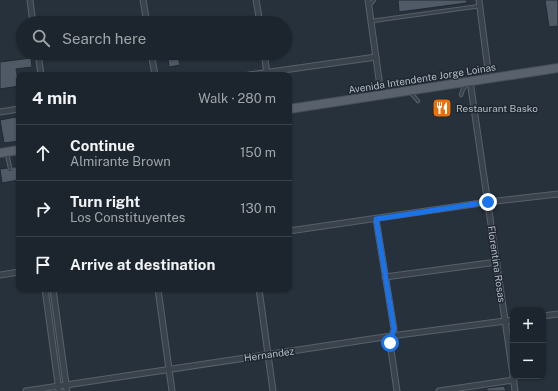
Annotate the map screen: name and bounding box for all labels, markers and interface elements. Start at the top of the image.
search box [16,16,292,60]
icon: search [30,27,52,49]
text: Search here [62,30,146,47]
street label: Avenida Intendente Jorge Loinas [347,60,497,96]
text: 4 min [32,88,77,108]
text: Walk · 280 m [198,91,276,106]
restaurant icon: Restaurant Basko [431,97,453,119]
place label: Restaurant Basko [456,102,538,114]
text: Continue [70,137,135,154]
icon: ahead [32,142,54,164]
text: 150 m [240,145,276,160]
text: Almirante Brown [70,154,171,169]
text: Turn right [70,193,140,210]
route end [479,193,497,211]
icon: right [32,198,54,220]
text: 130 m [240,201,276,216]
text: Los Constituyentes [70,210,185,225]
street label: Florentina Rosas [486,225,508,303]
icon: arrive [32,254,54,276]
text: Arrive at destination [70,256,215,273]
map controls [510,307,546,379]
button: + [510,307,546,343]
route start [381,334,399,352]
button: − [510,343,546,379]
street label: Hernandez [243,345,295,363]

